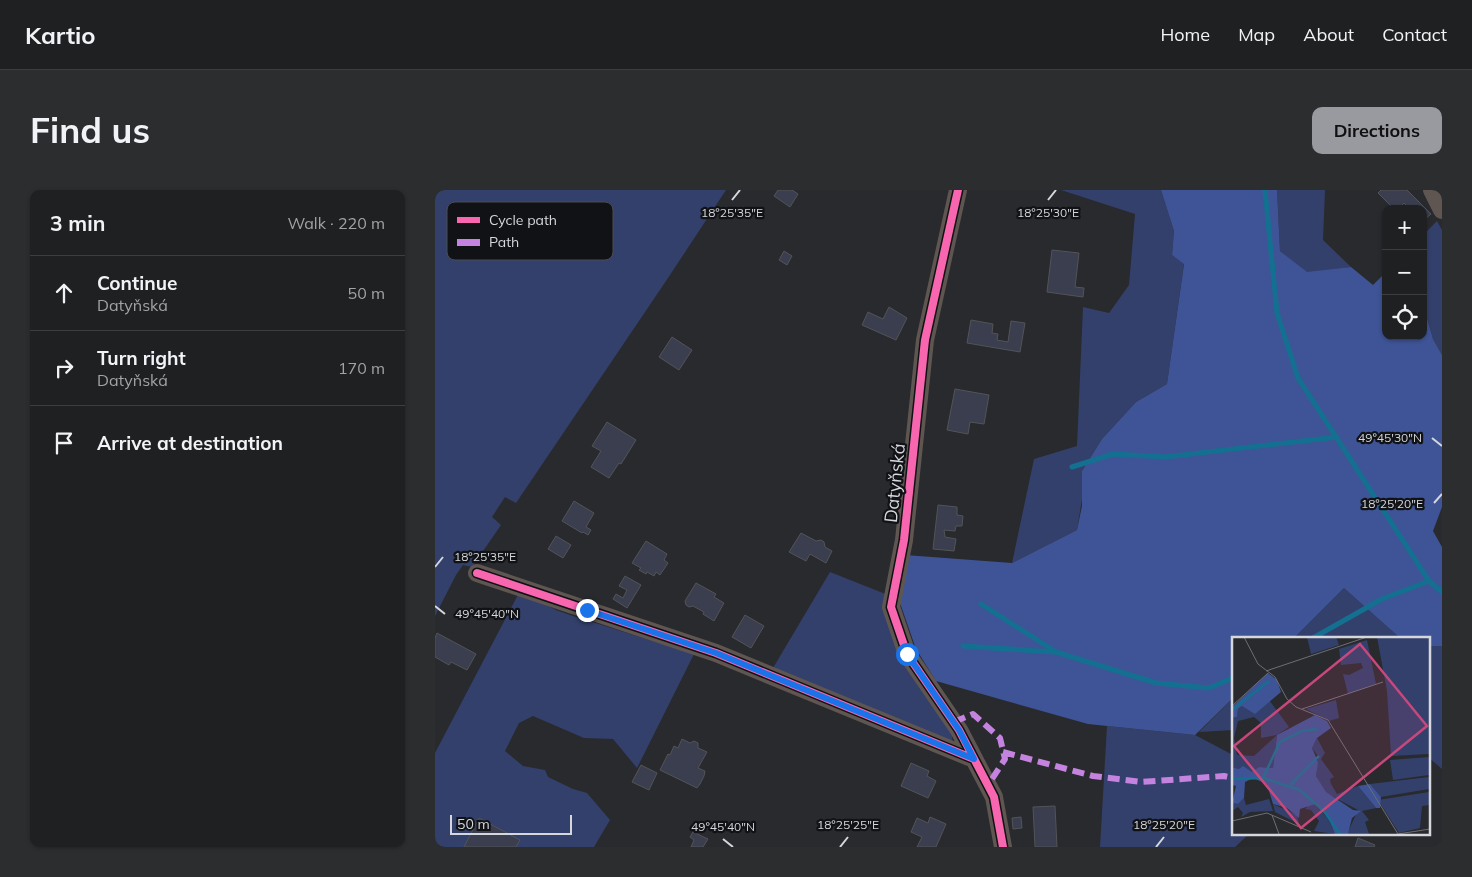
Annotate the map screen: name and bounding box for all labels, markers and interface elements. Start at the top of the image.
text: Kartio [25,20,96,50]
text: Home [1160,23,1210,46]
text: Map [1238,23,1275,46]
text: About [1303,23,1354,46]
text: Contact [1382,23,1447,46]
button: Directions [1312,107,1442,154]
text: Find us [30,108,150,152]
legend [447,202,613,260]
text: 18°25'35"E [701,205,763,220]
text: 18°25'30"E [1017,205,1079,220]
map controls [1382,205,1427,340]
button: + [1382,205,1427,250]
text: 3 min [50,210,105,236]
text: Cycle path [489,211,557,229]
text: Walk · 220 m [287,213,385,233]
text: Path [489,233,519,251]
button: − [1382,250,1427,295]
text: Continue [97,271,177,295]
icon: ahead [50,279,78,307]
text: 50 m [348,283,385,303]
text: Datyňská [97,295,168,315]
button: locate [1382,295,1427,340]
text: Turn right [97,346,186,370]
icon: right [50,354,78,382]
text: 170 m [338,358,385,378]
text: Datyňská [97,370,168,390]
icon: arrive [50,429,78,457]
text: 49°45'30"N [1358,430,1422,445]
text: Arrive at destination [97,431,283,455]
street label: Datyňská [879,442,910,524]
text: 18°25'20"E [1361,496,1423,511]
text: 18°25'35"E [454,549,516,564]
route end [576,599,599,622]
text: 49°45'40"N [455,606,519,621]
inset map [1232,637,1429,834]
route start [896,643,919,666]
scale bar [450,812,573,835]
text: 50 m [457,815,490,833]
text: 18°25'25"E [817,817,879,832]
text: 18°25'20"E [1133,817,1195,832]
text: 49°45'40"N [691,819,755,834]

